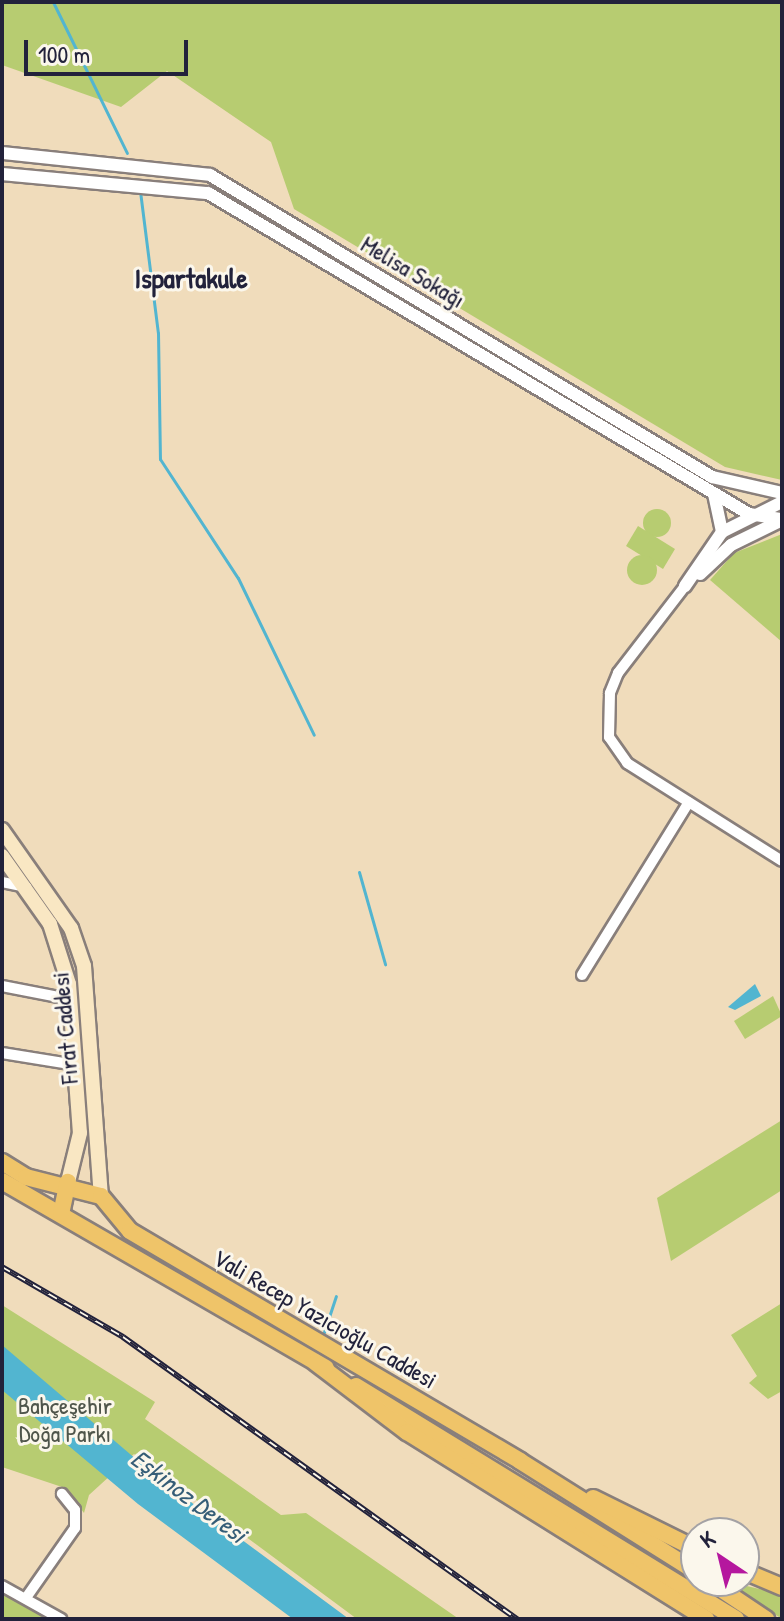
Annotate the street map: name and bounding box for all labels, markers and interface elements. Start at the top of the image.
scale bar [28,24,192,74]
text: 100 m [38,38,90,70]
street label: Melisa Sokağı [356,230,470,314]
district label: Ispartakule [134,261,248,295]
street label: Fırat Caddesi [46,971,84,1085]
street label: Vali Recep Yazıcıoğlu Caddesi [208,1243,442,1395]
park label: Bahçeşehir Doğa Parkı [18,1392,112,1448]
water label: Eşkinoz Deresi [125,1443,253,1549]
north arrow [680,1517,760,1597]
text: K [694,1523,721,1555]

